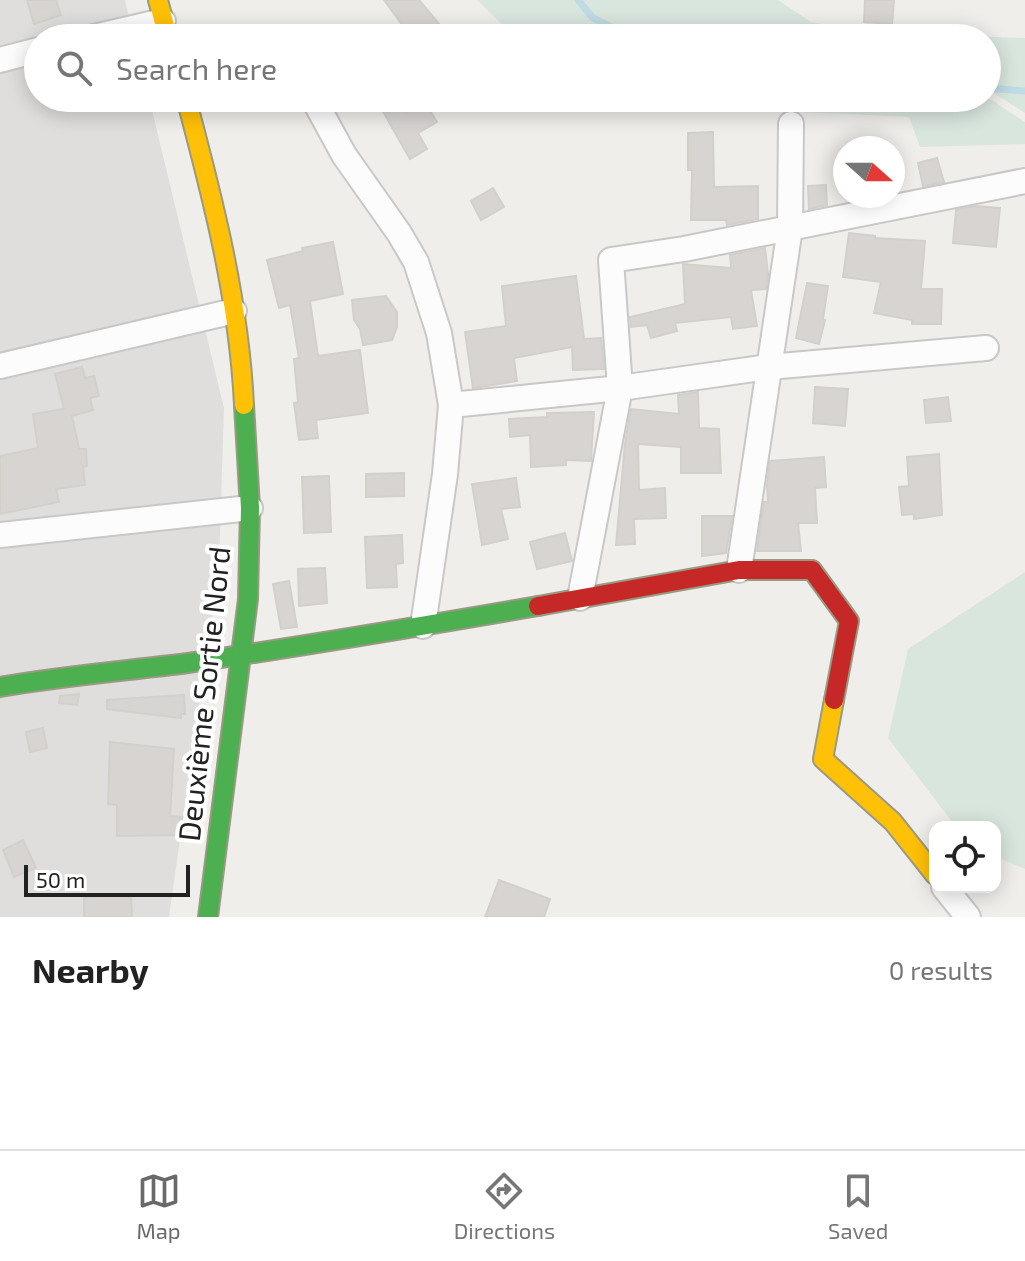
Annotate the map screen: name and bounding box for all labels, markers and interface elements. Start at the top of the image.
search box [24,24,1001,112]
icon: search [52,46,96,90]
text: Search here [116,50,277,86]
north arrow [833,136,905,208]
street label: Deuxième Sortie Nord [170,545,236,843]
map controls [929,821,1001,893]
button: locate [929,821,1001,893]
scale bar [24,861,190,897]
text: 50 m [36,866,85,892]
text: Nearby [32,949,149,990]
text: 0 results [889,954,993,985]
tab: Map [137,1169,181,1243]
tab: Directions [454,1169,555,1243]
tab: Saved [828,1169,888,1243]

